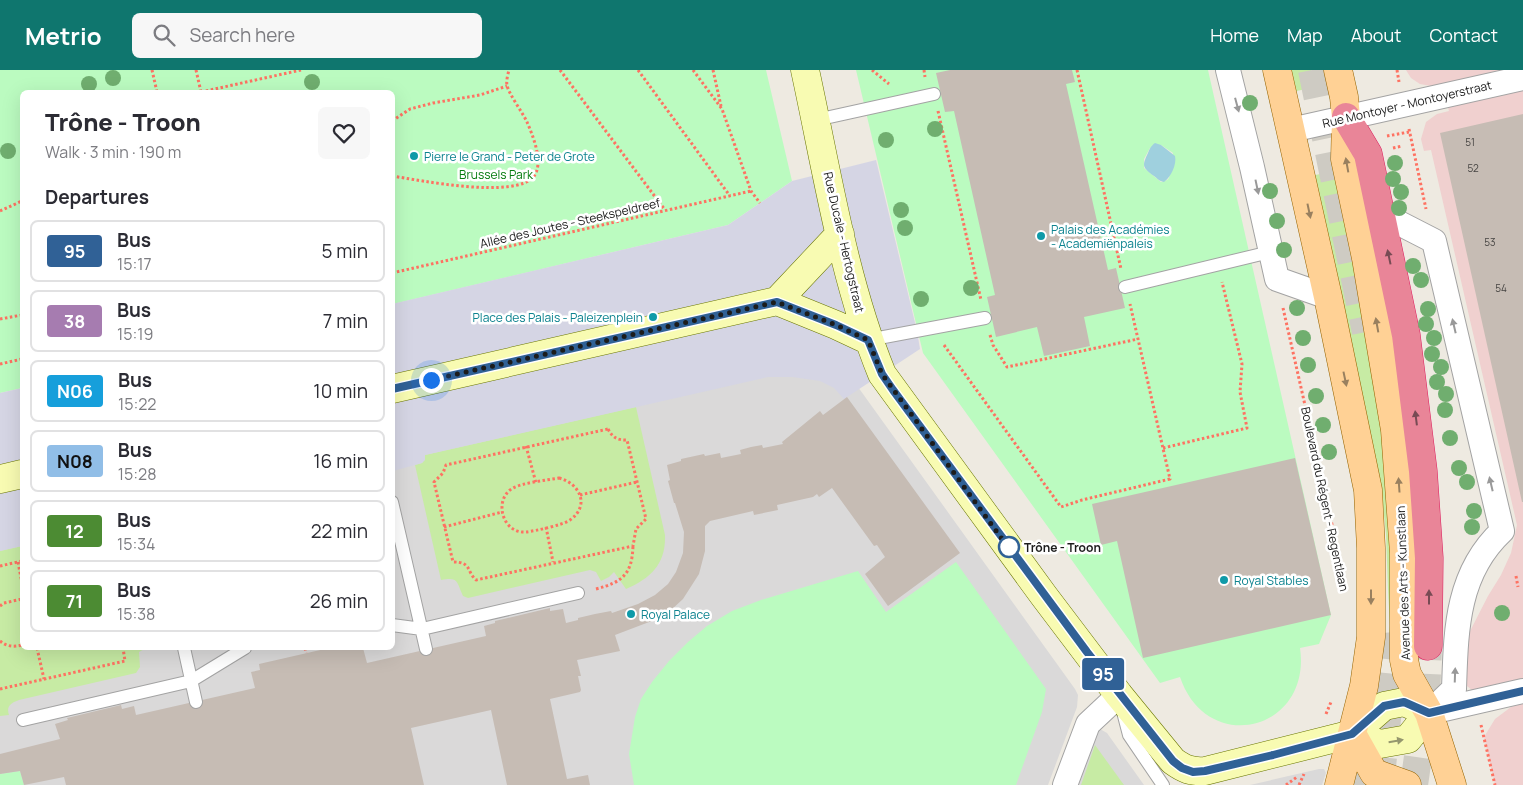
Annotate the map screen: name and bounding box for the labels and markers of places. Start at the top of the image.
place label: Pierre le Grand - Peter de Grote [424,148,595,165]
marker: Pierre le Grand - Peter de Grote [408,150,420,162]
place label: Palais des Académies - Academiënpaleis [1051,221,1170,252]
marker: Palais des Académies - Academiënpaleis [1035,230,1047,242]
place label: Place des Palais - Paleizenplein [473,309,643,326]
marker: Place des Palais - Paleizenplein [647,311,659,323]
marker: Trône - Troon [998,536,1020,558]
place label: Trône - Troon [1024,539,1101,556]
place label: Royal Stables [1234,572,1308,589]
marker: Royal Stables [1218,574,1230,586]
place label: Royal Palace [641,606,710,623]
marker: Royal Palace [625,608,637,620]

